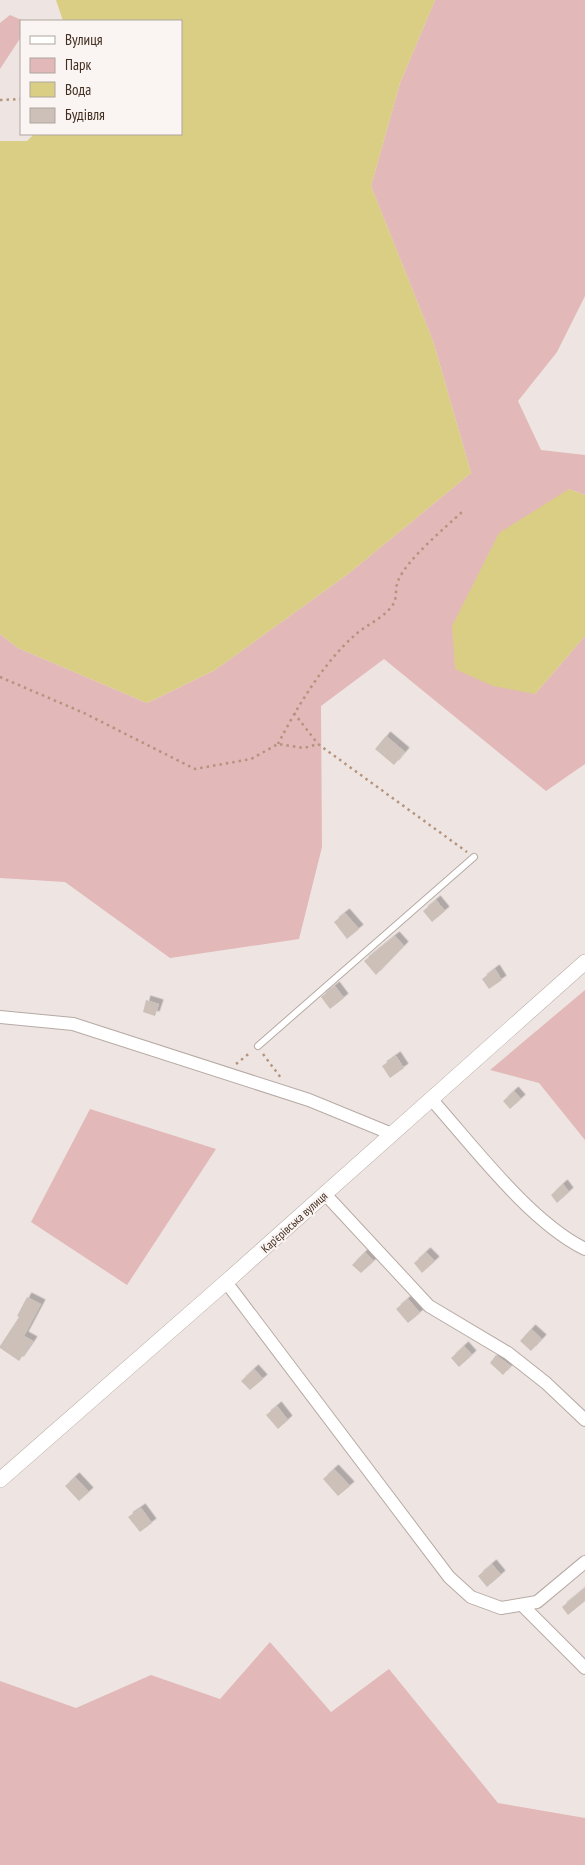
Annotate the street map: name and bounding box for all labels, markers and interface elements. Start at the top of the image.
legend [20,20,182,135]
text: Вулиця [65,30,103,49]
text: Парк [65,55,91,74]
text: Вода [65,80,91,99]
text: Будівля [65,105,105,124]
street label: Кар'єрівська вулиця [258,1188,331,1256]

